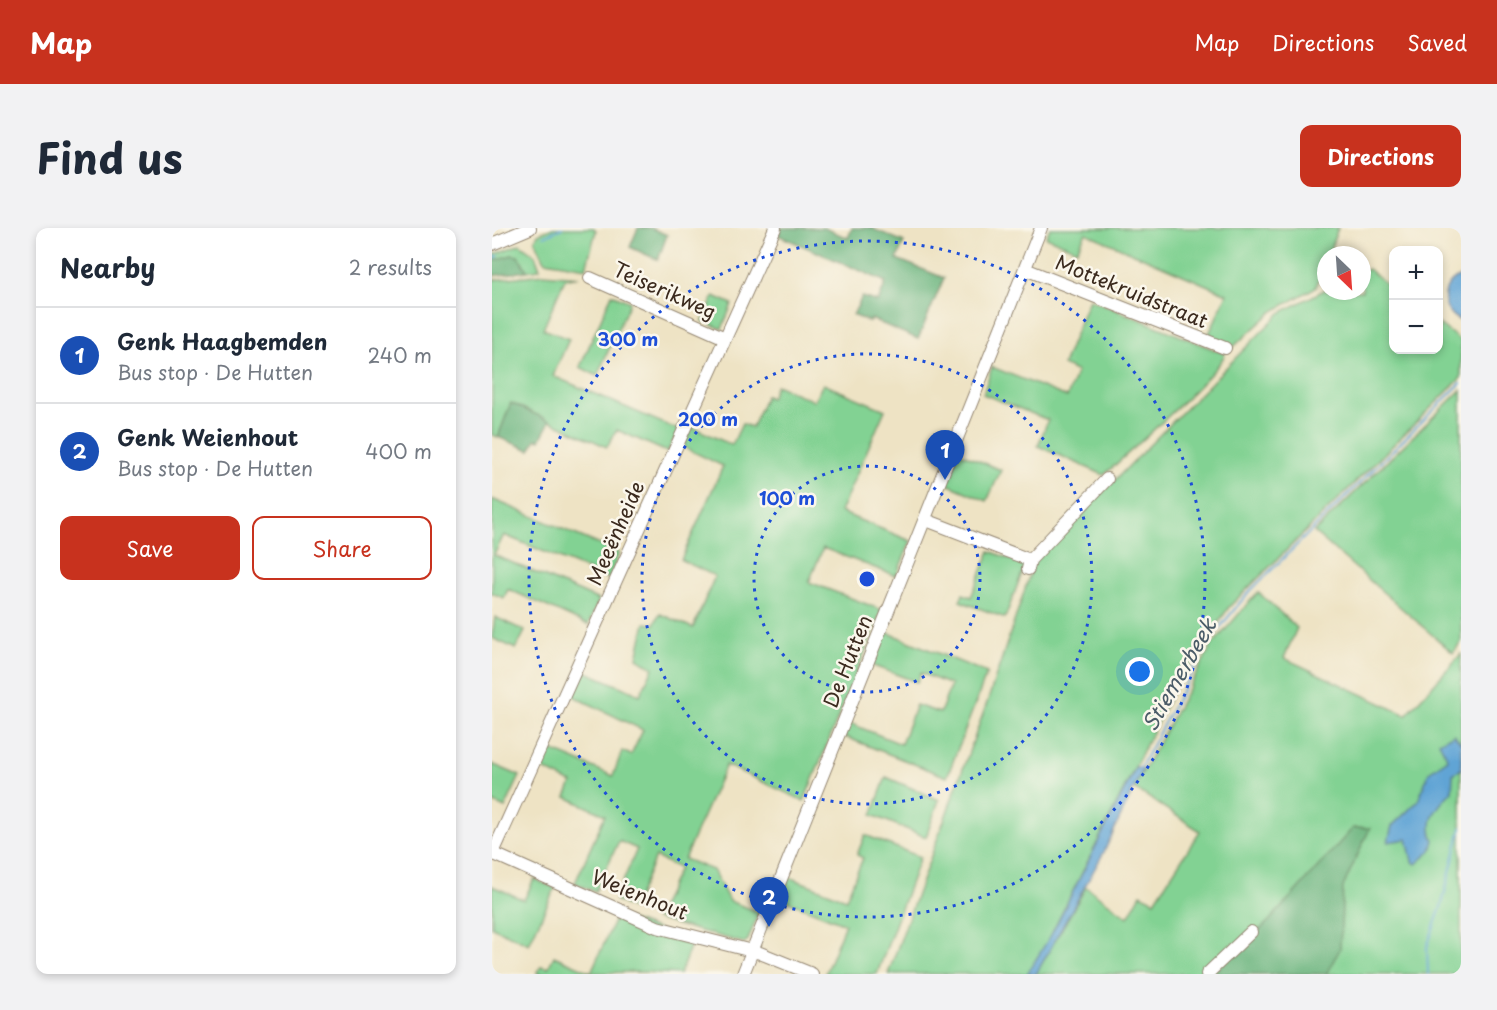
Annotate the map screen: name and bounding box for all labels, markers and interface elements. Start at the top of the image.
text: Map [30,21,92,64]
text: Map [1194,26,1239,58]
text: Directions [1272,26,1374,58]
text: Saved [1407,26,1467,58]
text: Find us [36,125,183,188]
button: Directions [1300,125,1461,187]
north arrow [1317,246,1371,300]
map controls [1389,246,1443,354]
button: + [1389,246,1443,300]
street label: Mottekruidstraat [1051,247,1213,335]
text: Nearby [60,248,155,287]
text: 2 results [349,252,432,282]
street label: Teiserikweg [609,254,721,326]
button: − [1389,300,1443,354]
text: Genk Haagbemden [117,324,327,357]
text: 300 m [598,325,658,352]
text: 1 [75,340,84,370]
text: 240 m [367,340,432,370]
text: Bus stop · De Hutten [117,357,313,387]
text: 200 m [678,405,738,432]
text: Genk Weienhout [117,420,298,453]
pin: 1 [926,430,964,480]
text: 2 [72,436,87,466]
text: 400 m [365,436,432,466]
text: Bus stop · De Hutten [117,453,313,483]
street label: Meeënheide [579,476,651,590]
text: 100 m [759,484,815,511]
button: Save [60,516,240,580]
button: Share [252,516,432,580]
centre of rings [857,569,877,589]
street label: De Hutten [815,610,879,712]
water label: Stiemerbeek [1133,611,1224,736]
your location [1125,657,1154,686]
street label: Weienhout [587,861,693,927]
pin: 2 [750,878,788,927]

